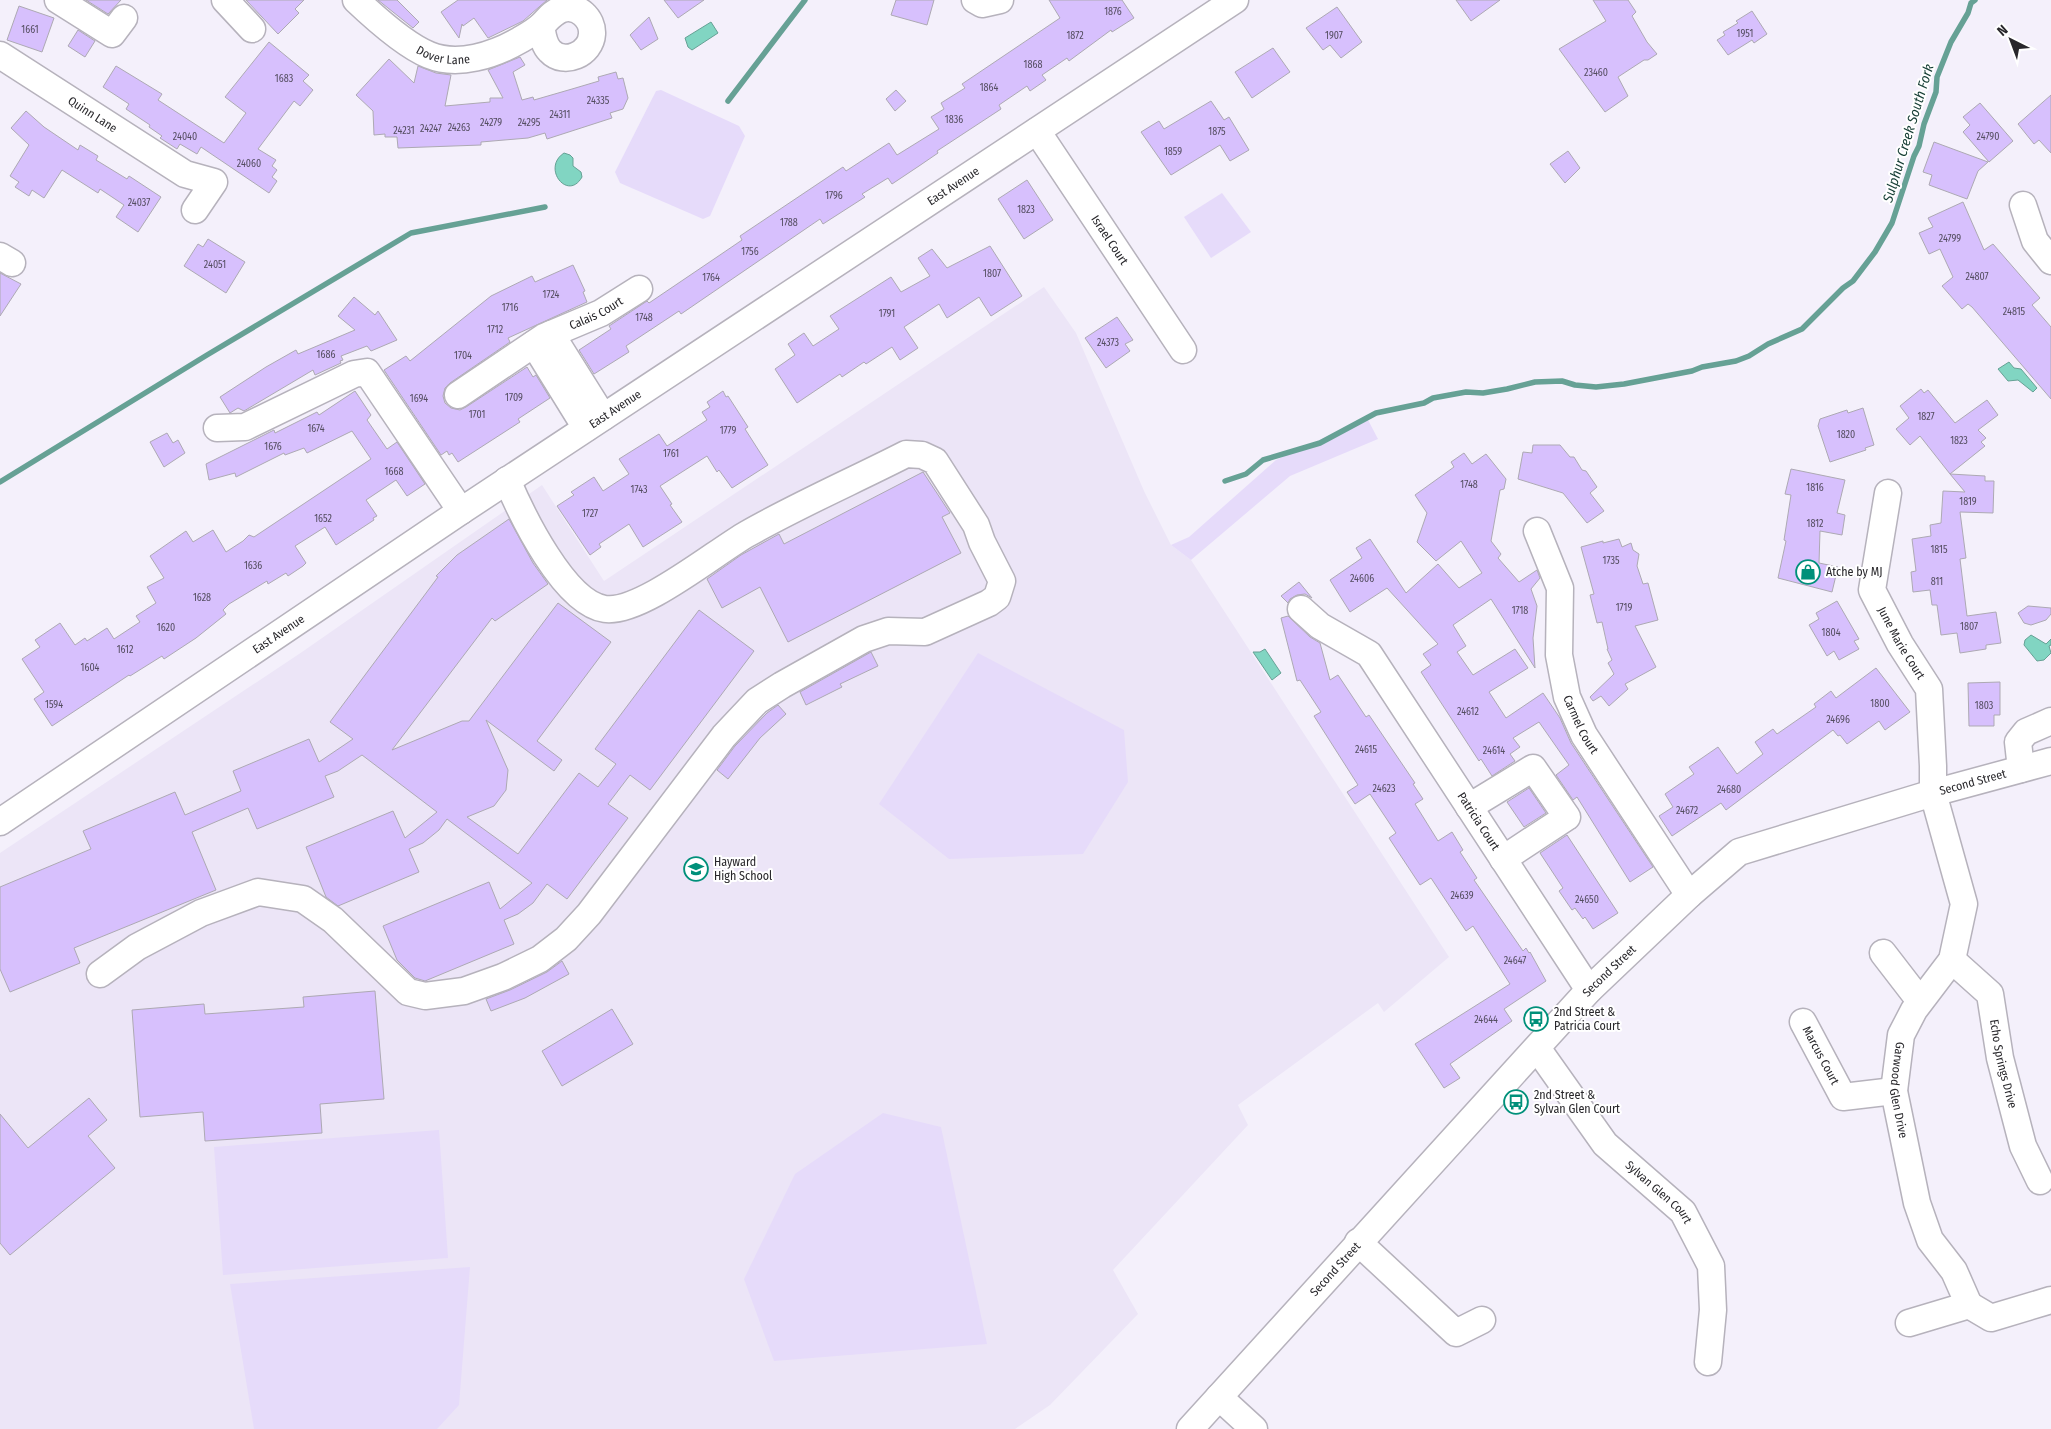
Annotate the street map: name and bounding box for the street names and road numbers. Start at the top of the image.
street label: Dover Lane [414,43,471,67]
street label: Quinn Lane [65,94,120,136]
street label: East Avenue [925,164,982,208]
street label: Israel Court [1088,213,1131,267]
street label: Calais Court [567,294,626,333]
street label: East Avenue [587,387,644,431]
street label: June Marie Court [1875,604,1928,682]
street label: East Avenue [250,612,307,656]
street label: Carmel Court [1560,693,1601,757]
street label: Second Street [1938,767,2008,798]
street label: Patricia Court [1455,790,1503,853]
street label: Second Street [1580,942,1639,999]
street label: Echo Springs Drive [1987,1018,2020,1110]
street label: Marcus Court [1800,1024,1842,1087]
street label: Garwood Glen Drive [1887,1041,1911,1139]
street label: Sylvan Glen Court [1622,1158,1695,1226]
street label: Second Street [1307,1239,1363,1299]

